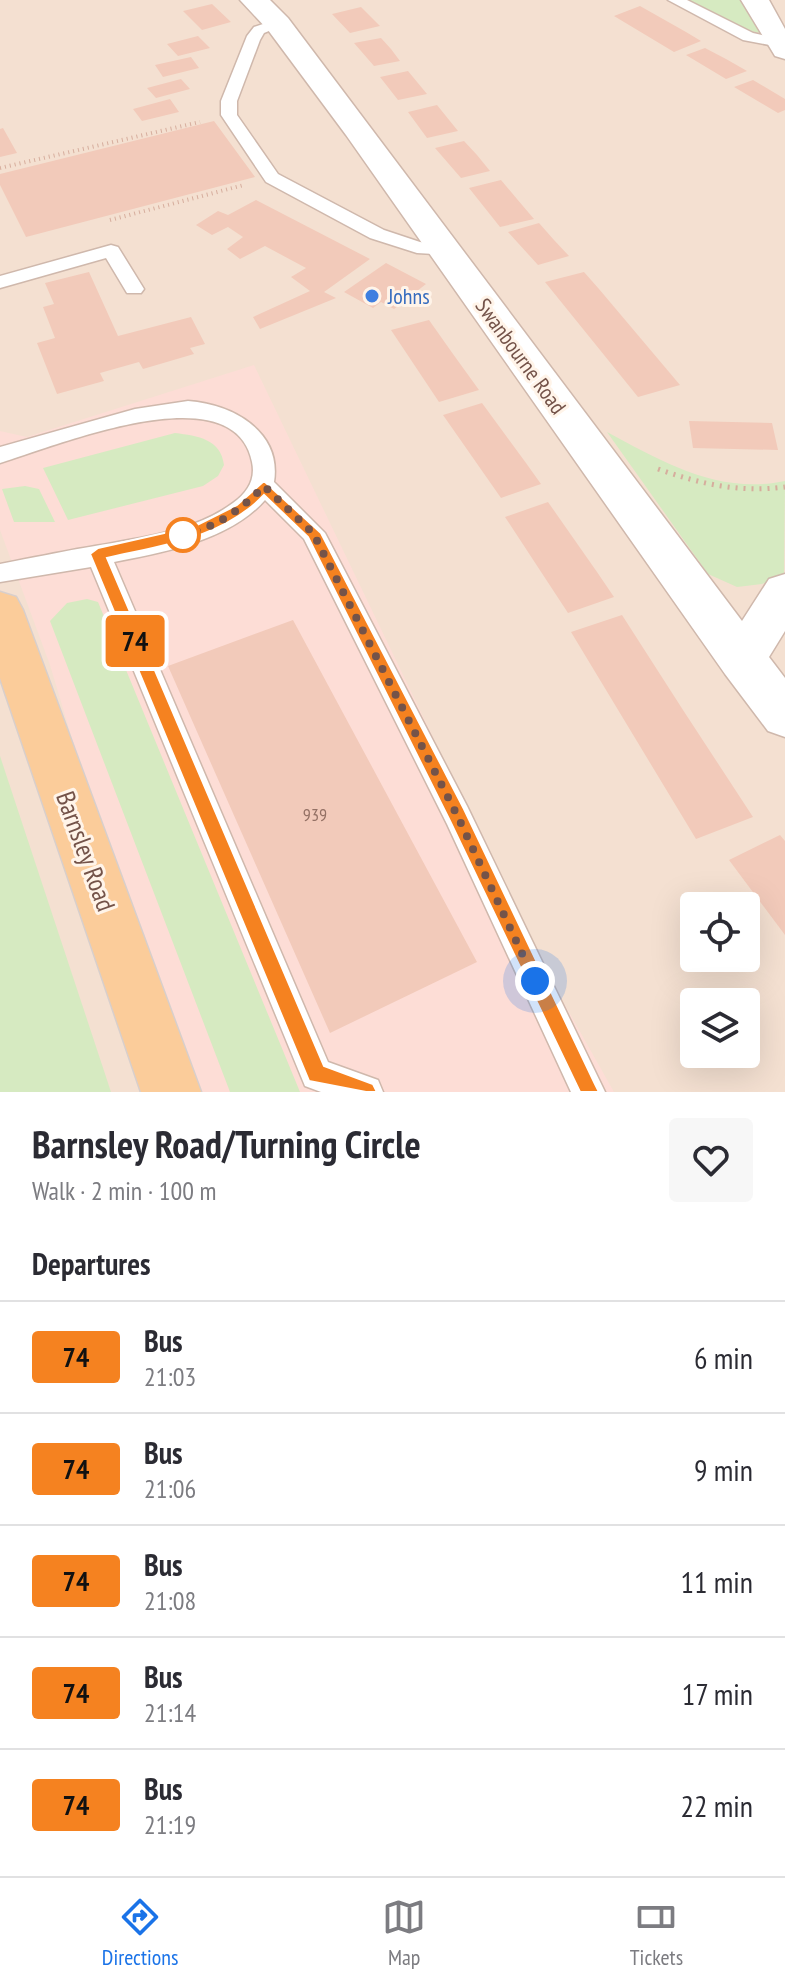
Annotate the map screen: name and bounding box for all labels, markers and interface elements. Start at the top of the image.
place label: Johns [387,282,430,310]
marker: Johns [363,287,381,305]
street label: Swanbourne Road [470,293,572,419]
unlabelled marker [166,518,200,552]
line badge: 74 [99,615,171,667]
text: 74 [122,622,148,659]
street label: Barnsley Road [49,787,123,915]
house number: 939 [303,803,327,826]
map controls [680,892,760,1068]
button: locate [680,892,760,972]
your location [515,961,555,1001]
button: layers [680,988,760,1068]
button: heart [669,1118,753,1202]
text: Barnsley Road/Turning Circle [32,1119,421,1168]
text: Walk · 2 min · 100 m [32,1174,216,1207]
text: Departures [32,1244,150,1283]
text: Bus [144,1321,183,1360]
text: 74 [63,1338,89,1375]
text: 6 min [694,1338,753,1377]
text: 21:03 [144,1360,196,1393]
text: Bus [144,1433,183,1472]
text: 74 [63,1450,89,1487]
text: 9 min [694,1450,753,1489]
text: 21:06 [144,1472,196,1505]
text: Bus [144,1545,183,1584]
text: 74 [63,1562,89,1599]
text: 11 min [680,1562,753,1601]
text: 21:08 [144,1584,196,1617]
text: Bus [144,1657,183,1696]
text: 74 [63,1674,89,1711]
text: 17 min [682,1674,753,1713]
text: 21:14 [144,1696,196,1729]
text: Bus [144,1769,183,1808]
text: 74 [63,1786,89,1823]
text: 22 min [680,1786,753,1825]
text: 21:19 [144,1808,196,1841]
tab: Directions [102,1895,178,1971]
tab: Map [382,1895,426,1971]
tab: Tickets [630,1895,683,1971]

